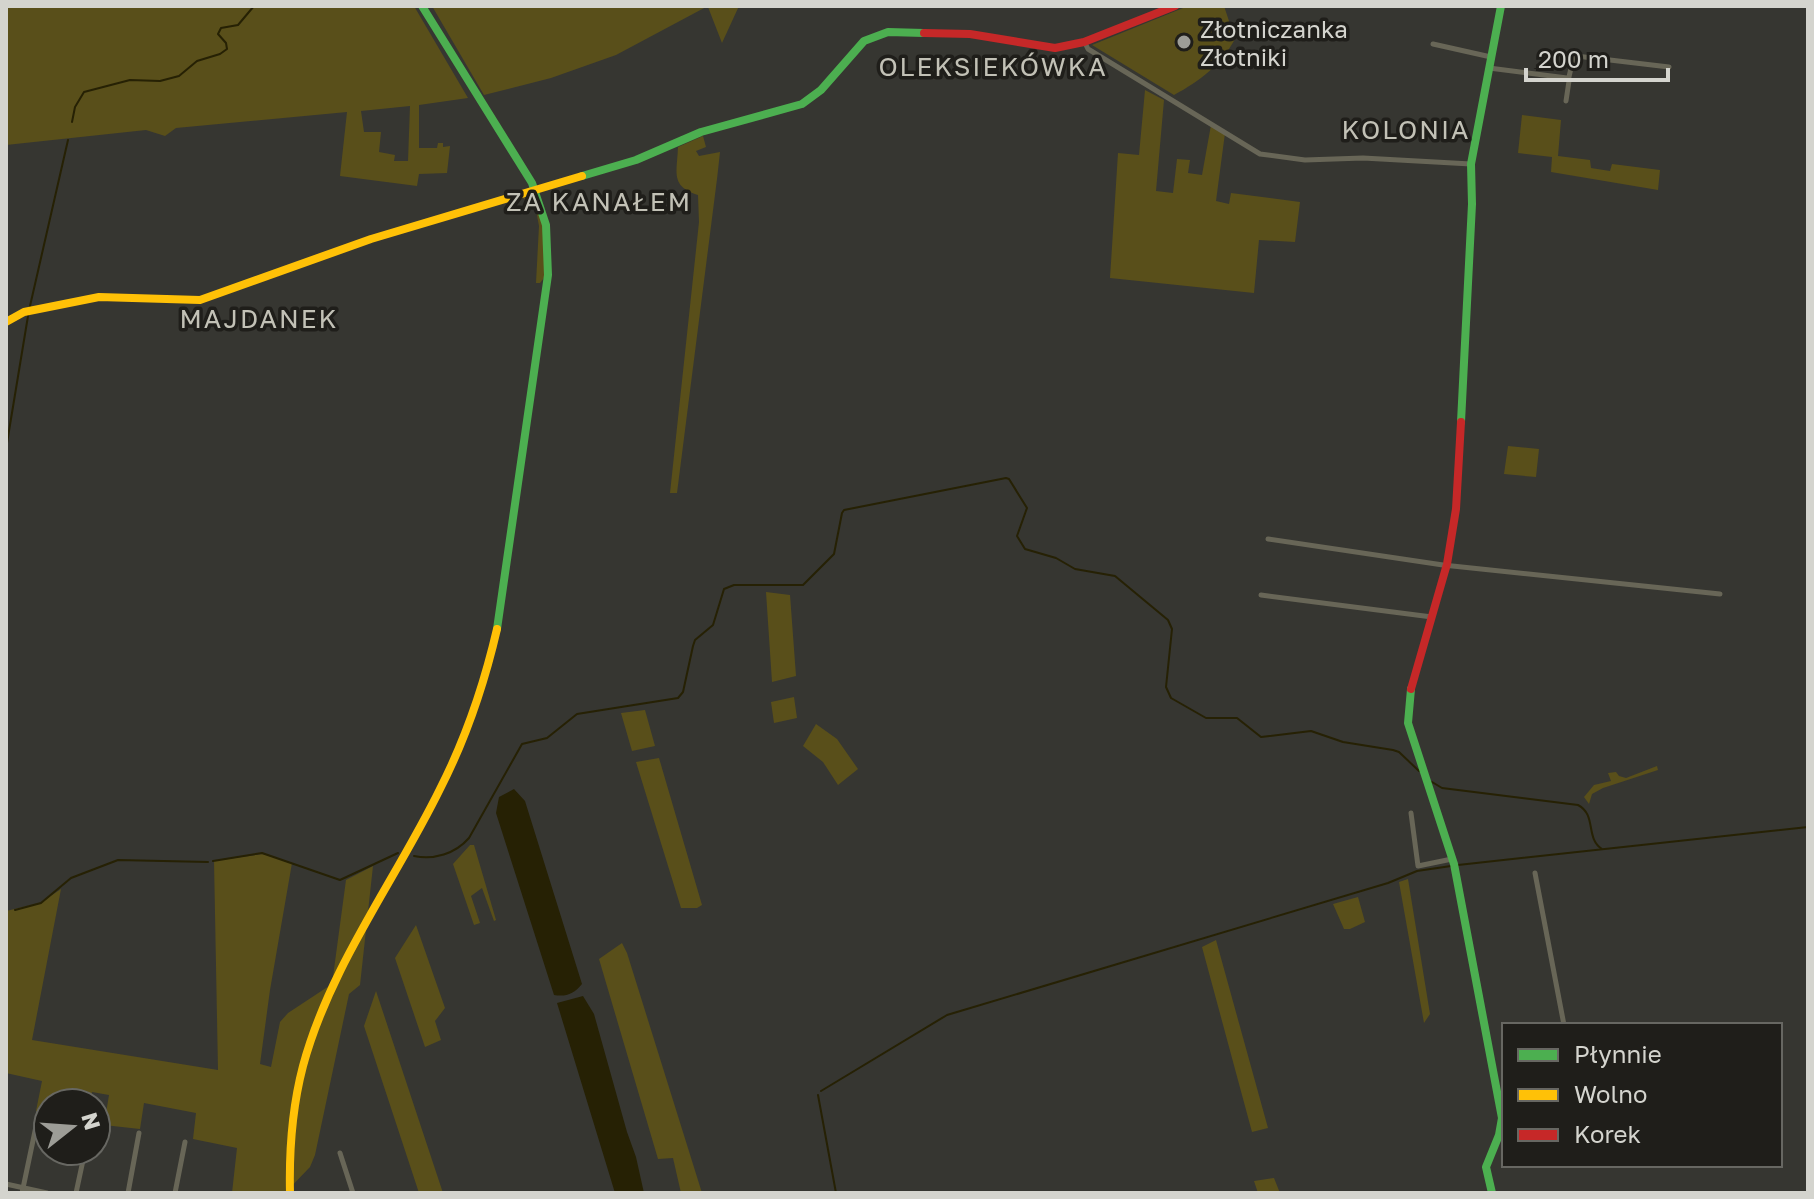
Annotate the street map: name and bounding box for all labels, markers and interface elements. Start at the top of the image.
place label: Złotniczanka Złotniki [1200,14,1348,71]
scale bar [1526,32,1668,82]
marker: Złotniczanka Złotniki [1175,33,1193,51]
text: 200 m [1538,44,1609,73]
district label: OLEKSIEKÓWKA [878,51,1108,82]
district label: KOLONIA [1341,114,1471,145]
district label: ZA KANAŁEM [506,186,692,217]
district label: MAJDANEK [179,303,339,334]
legend [1502,1023,1782,1167]
text: Płynnie [1574,1039,1662,1068]
text: Wolno [1574,1079,1647,1108]
north arrow [32,1087,112,1167]
text: N [76,1109,107,1133]
text: Korek [1574,1119,1641,1148]

